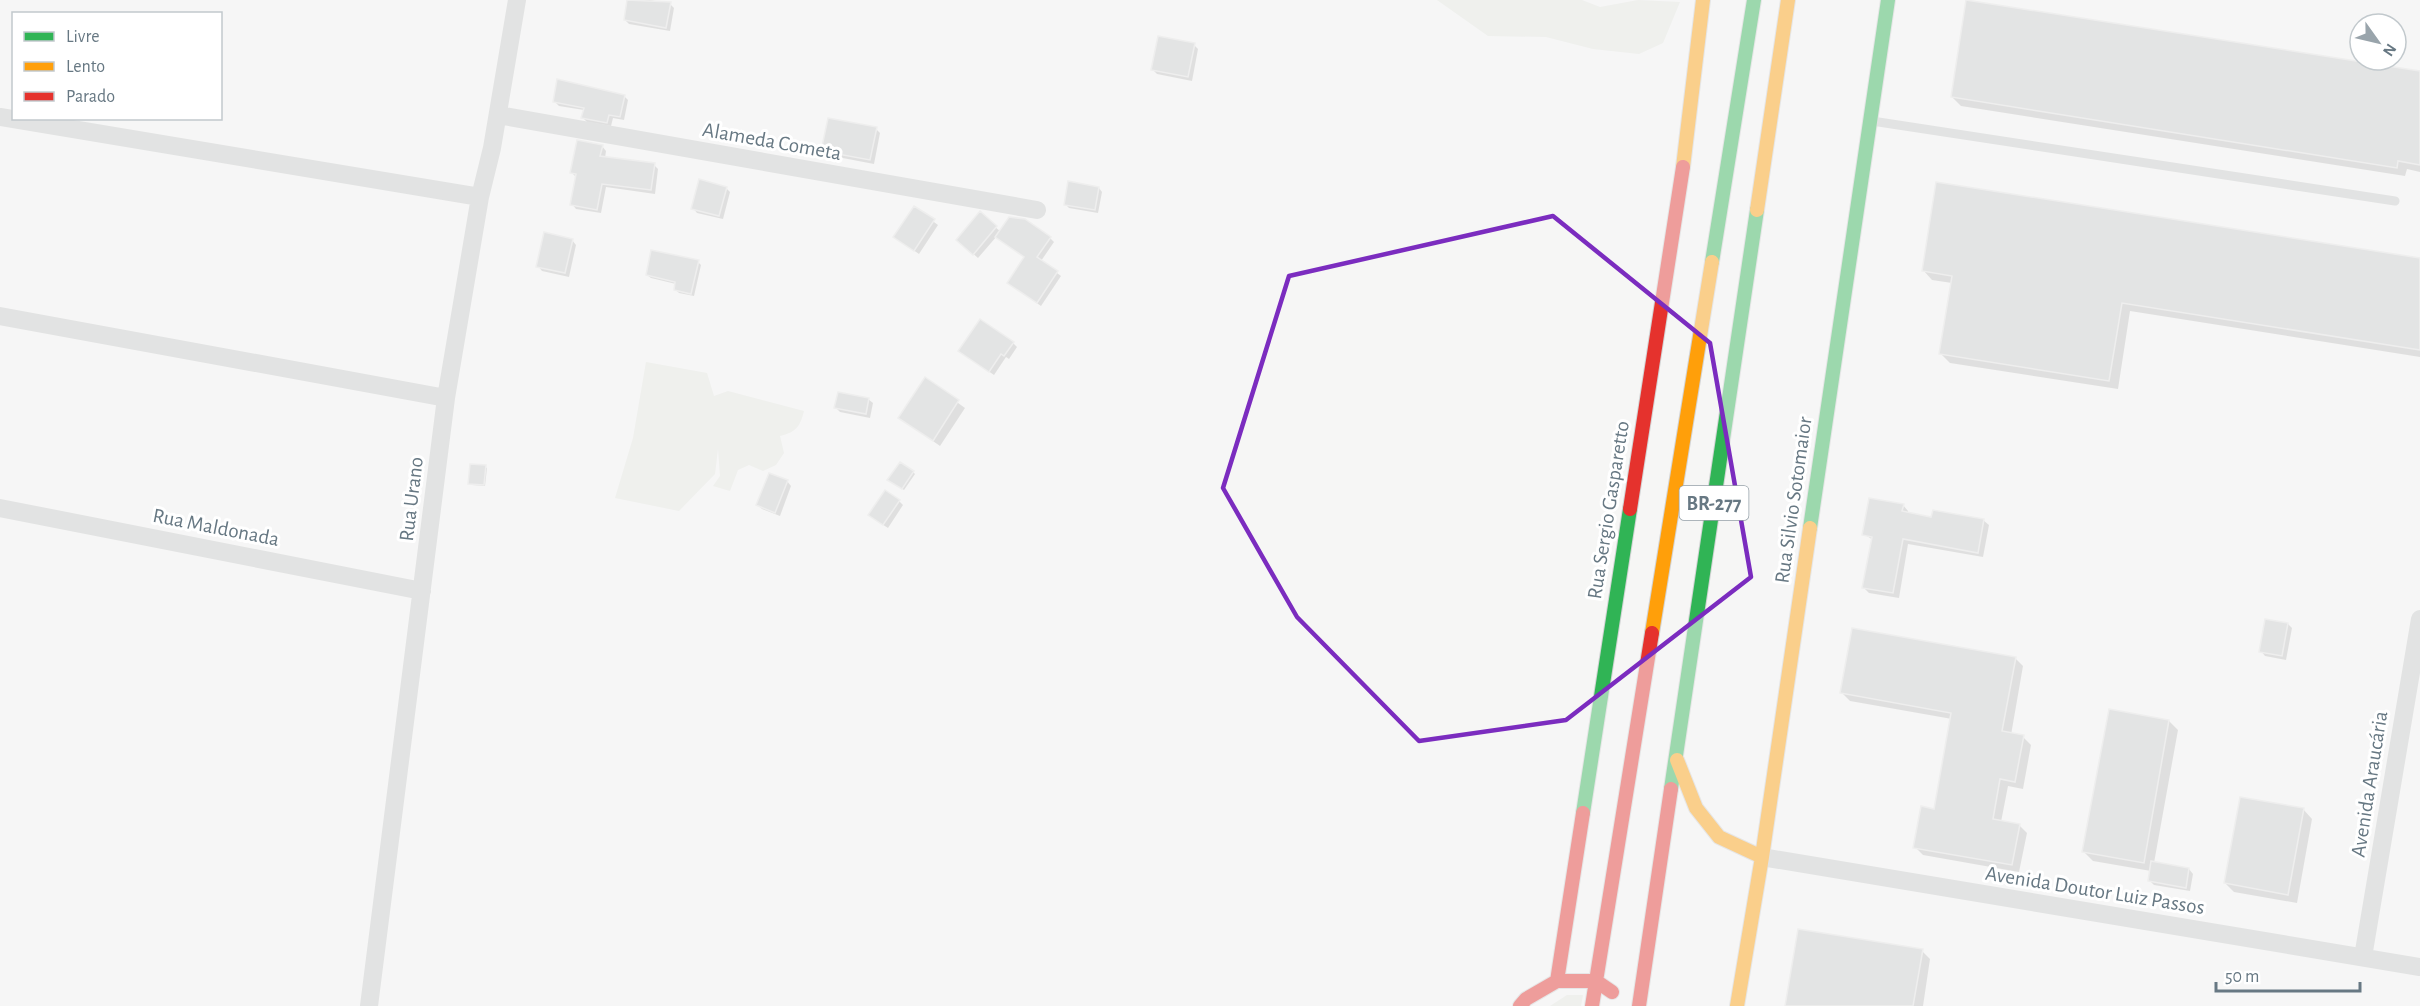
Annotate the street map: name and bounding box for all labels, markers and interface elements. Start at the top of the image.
legend [12,12,222,120]
north arrow [2348,12,2408,72]
text: Livre [66,28,100,46]
text: N [2380,41,2399,59]
text: Lento [66,58,105,76]
text: Parado [66,88,115,106]
street label: Alameda Cometa [701,119,843,164]
street label: Rua Silvio Sotomaior [1771,415,1816,585]
street label: Rua Sergio Gasparetto [1584,420,1633,601]
street label: Rua Urano [396,456,427,543]
road number: BR-277 [1680,486,1748,520]
street label: Rua Maldonada [151,505,281,550]
street label: Avenida Araucária [2348,709,2391,859]
street label: Avenida Doutor Luiz Passos [1984,863,2206,918]
scale bar [2216,955,2360,993]
text: 50 m [2225,968,2259,986]

